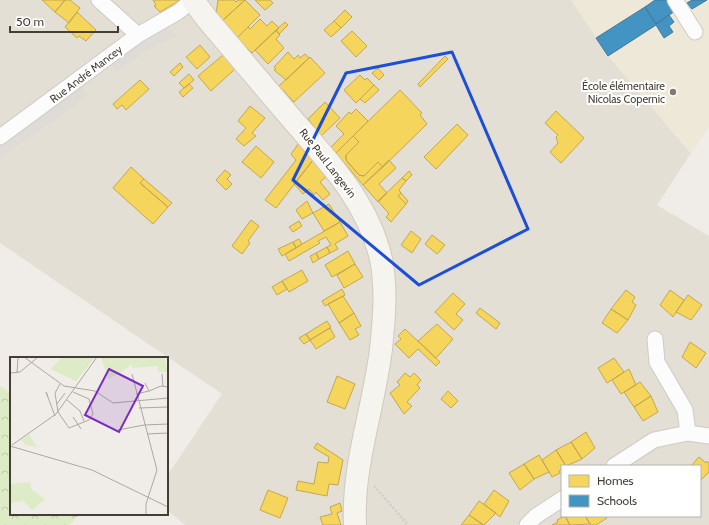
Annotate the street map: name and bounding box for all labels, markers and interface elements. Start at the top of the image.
scale bar [10,8,118,34]
text: 50 m [16,14,44,29]
street label: Rue André Mancey [47,42,125,106]
place label: École élémentaire Nicolas Copernic [582,79,665,106]
marker: École élémentaire Nicolas Copernic [668,87,678,97]
street label: Rue Paul Langevin [296,125,360,201]
inset map [10,357,168,515]
legend [561,465,701,517]
text: Homes [597,473,634,488]
text: Schools [597,493,637,508]

